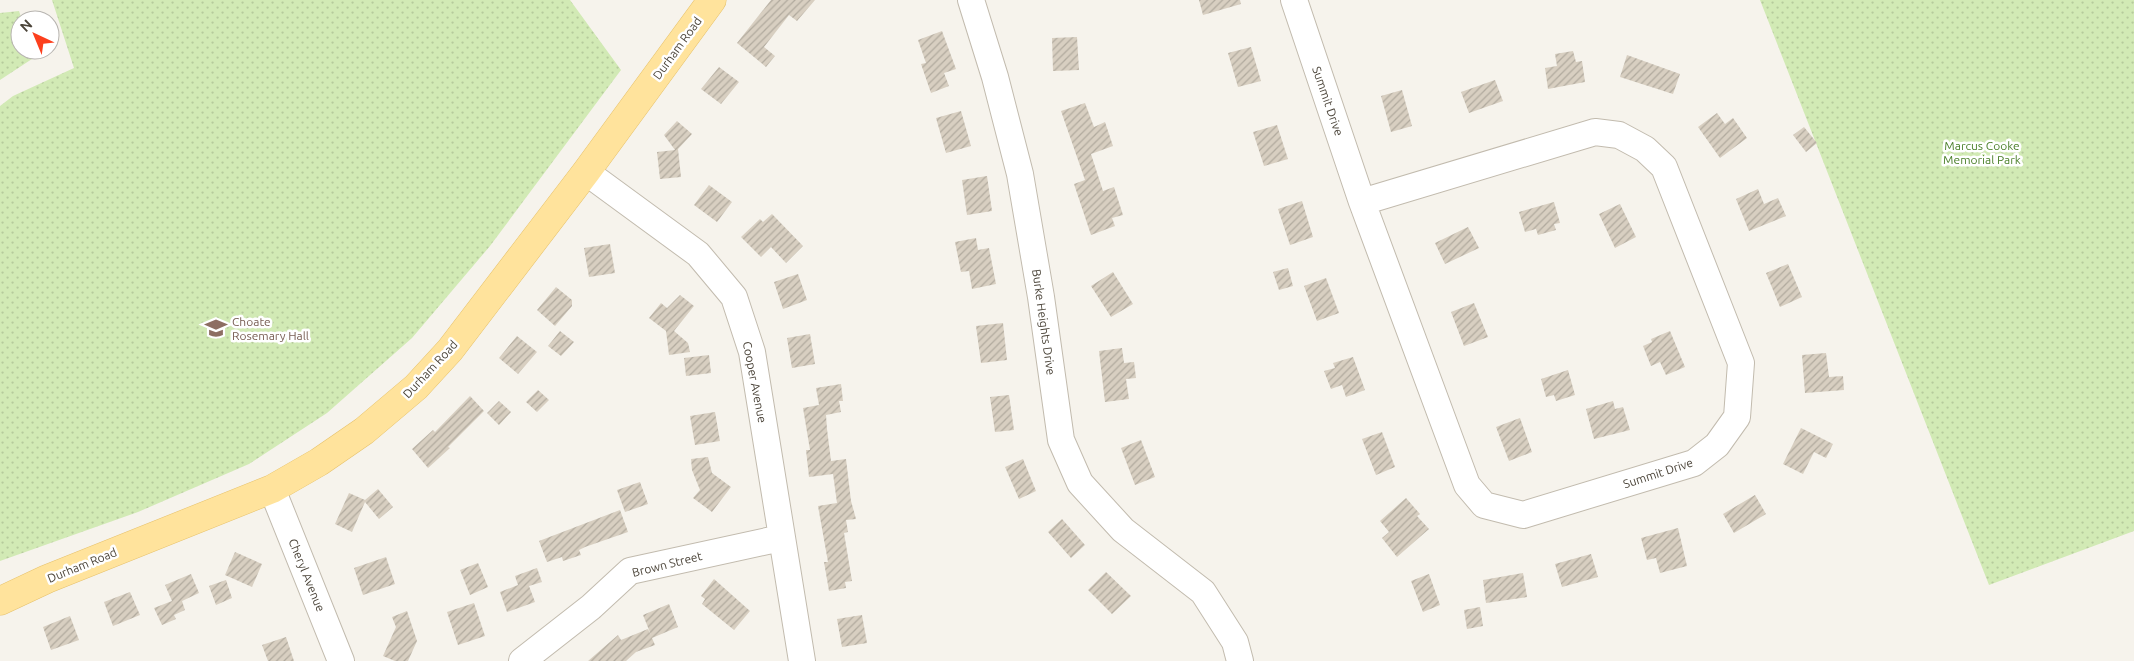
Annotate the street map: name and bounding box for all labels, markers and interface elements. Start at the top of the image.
north arrow [10,10,60,60]
street label: Durham Road [650,14,704,82]
text: N [17,16,35,35]
street label: Summit Drive [1310,65,1346,137]
park label: Marcus Cooke Memorial Park [1943,139,2021,166]
street label: Burke Heights Drive [1030,268,1058,376]
school or university icon: Choate Rosemary Hall [203,315,229,341]
place label: Choate Rosemary Hall [232,315,309,342]
street label: Durham Road [400,338,460,400]
street label: Cooper Avenue [741,340,769,424]
street label: Summit Drive [1621,456,1695,490]
street label: Cheryl Avenue [286,537,328,613]
street label: Durham Road [45,545,119,585]
street label: Brown Street [631,549,704,579]

